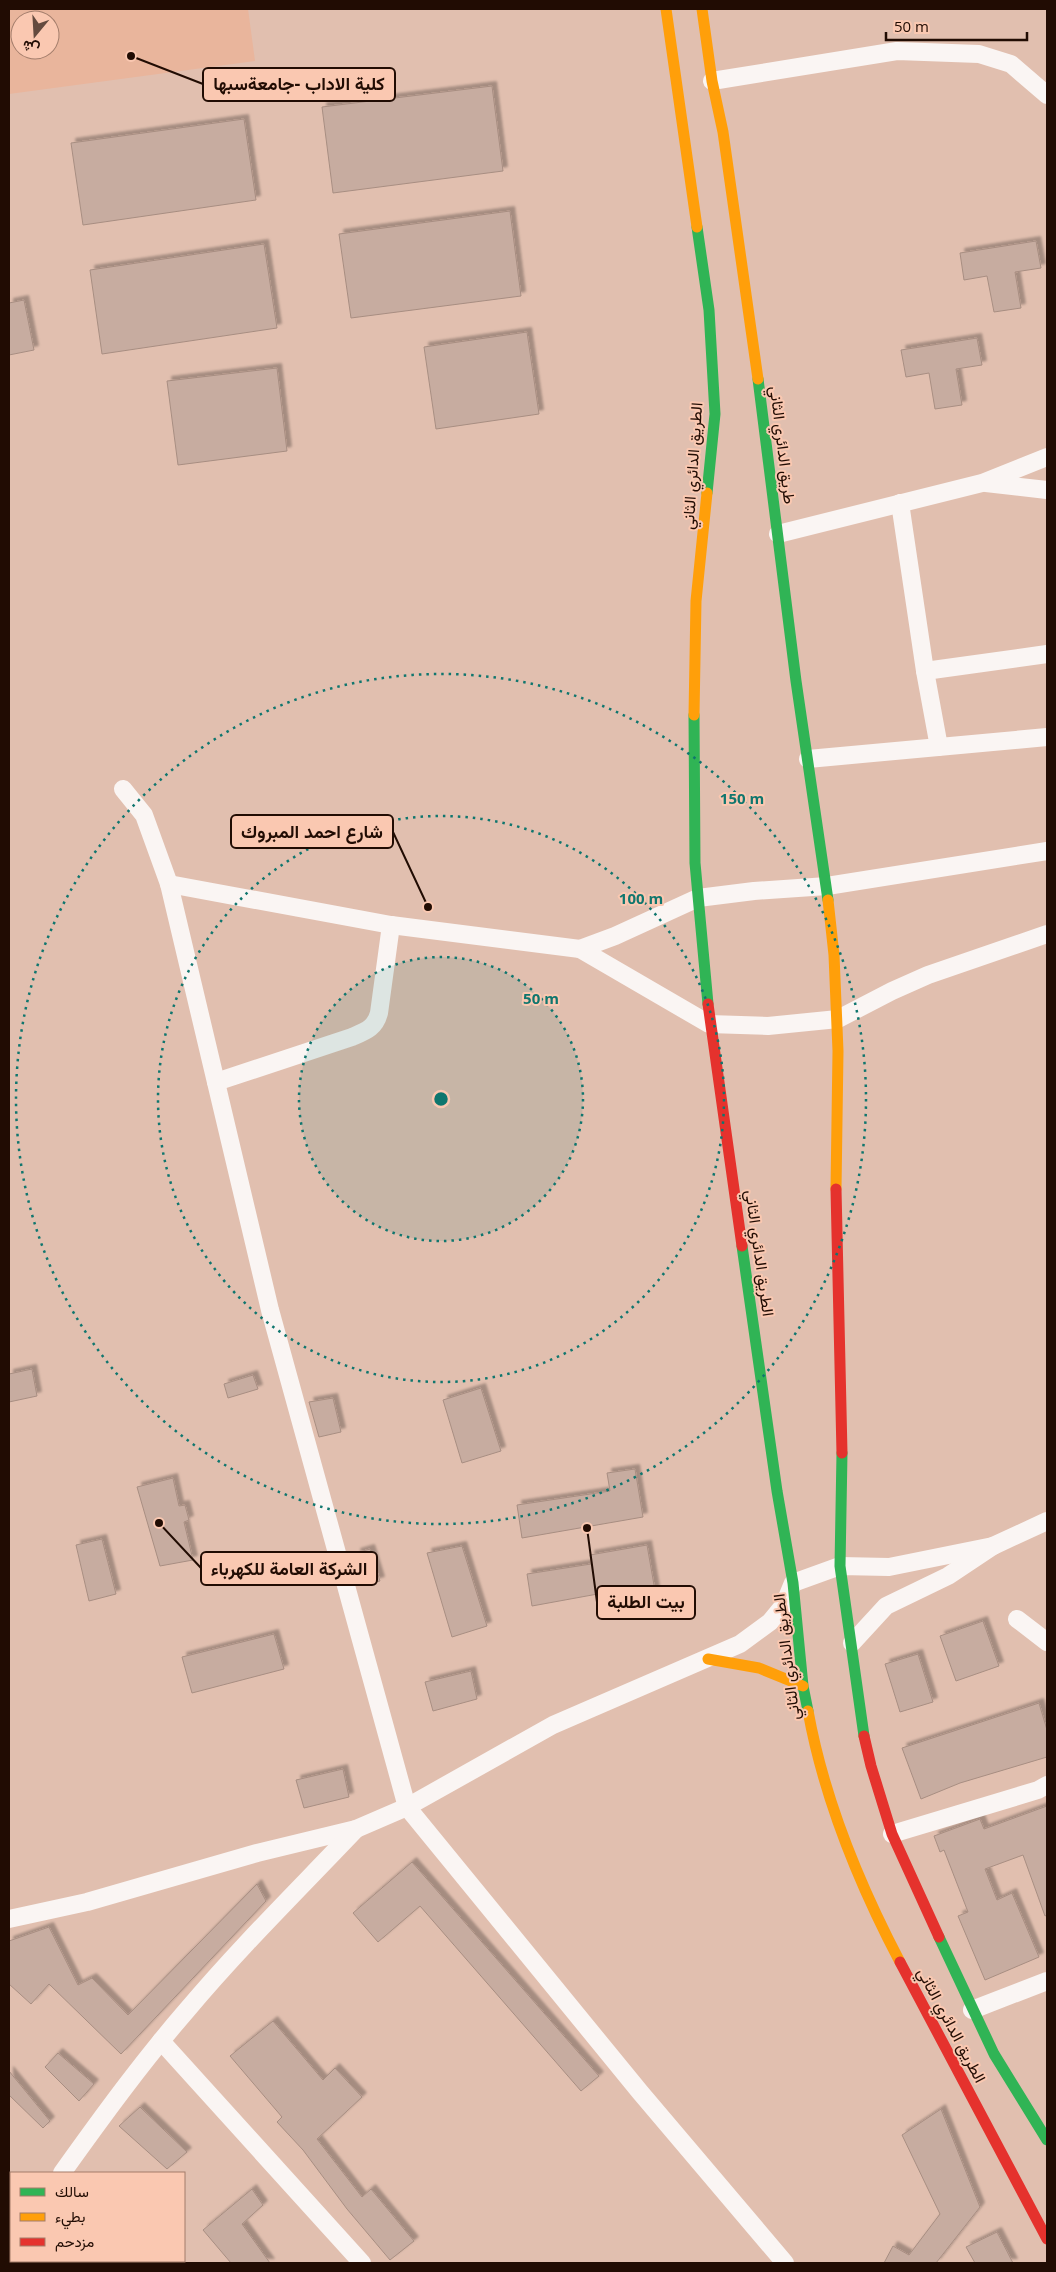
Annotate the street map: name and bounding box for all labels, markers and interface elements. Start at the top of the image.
north arrow [10,10,60,60]
scale bar [886,10,1027,42]
text: 50 m [894,16,929,36]
text: ش [20,36,42,59]
callout: كلية الاداب -جامعةسبها [203,68,395,101]
text: كلية الاداب -جامعةسبها [213,71,385,95]
street label: طريق الدائري الثاني [762,385,801,506]
street label: الطريق الدائري الثاني [677,402,710,531]
text: 150 m [720,788,764,808]
callout: شارع احمد المبروك [231,815,393,848]
text: شارع احمد المبروك [241,819,383,844]
text: 100 m [619,888,663,908]
text: 50 m [523,988,559,1008]
centre of rings [432,1090,450,1108]
street label: الطريق الدائري الثاني [737,1188,780,1318]
callout: الشركة العامة للكهرباء [201,1552,377,1585]
text: الشركة العامة للكهرباء [211,1556,367,1580]
callout: بيت الطلبة [597,1586,695,1619]
text: بيت الطلبة [607,1589,685,1613]
street label: الطريق الدائري الثاني [767,1592,808,1722]
street label: الطريق الدائري الثاني [910,1964,992,2088]
legend [10,2172,185,2262]
text: سالك [55,2181,89,2201]
text: بطيء [55,2206,85,2230]
text: مزدحم [55,2231,94,2252]

